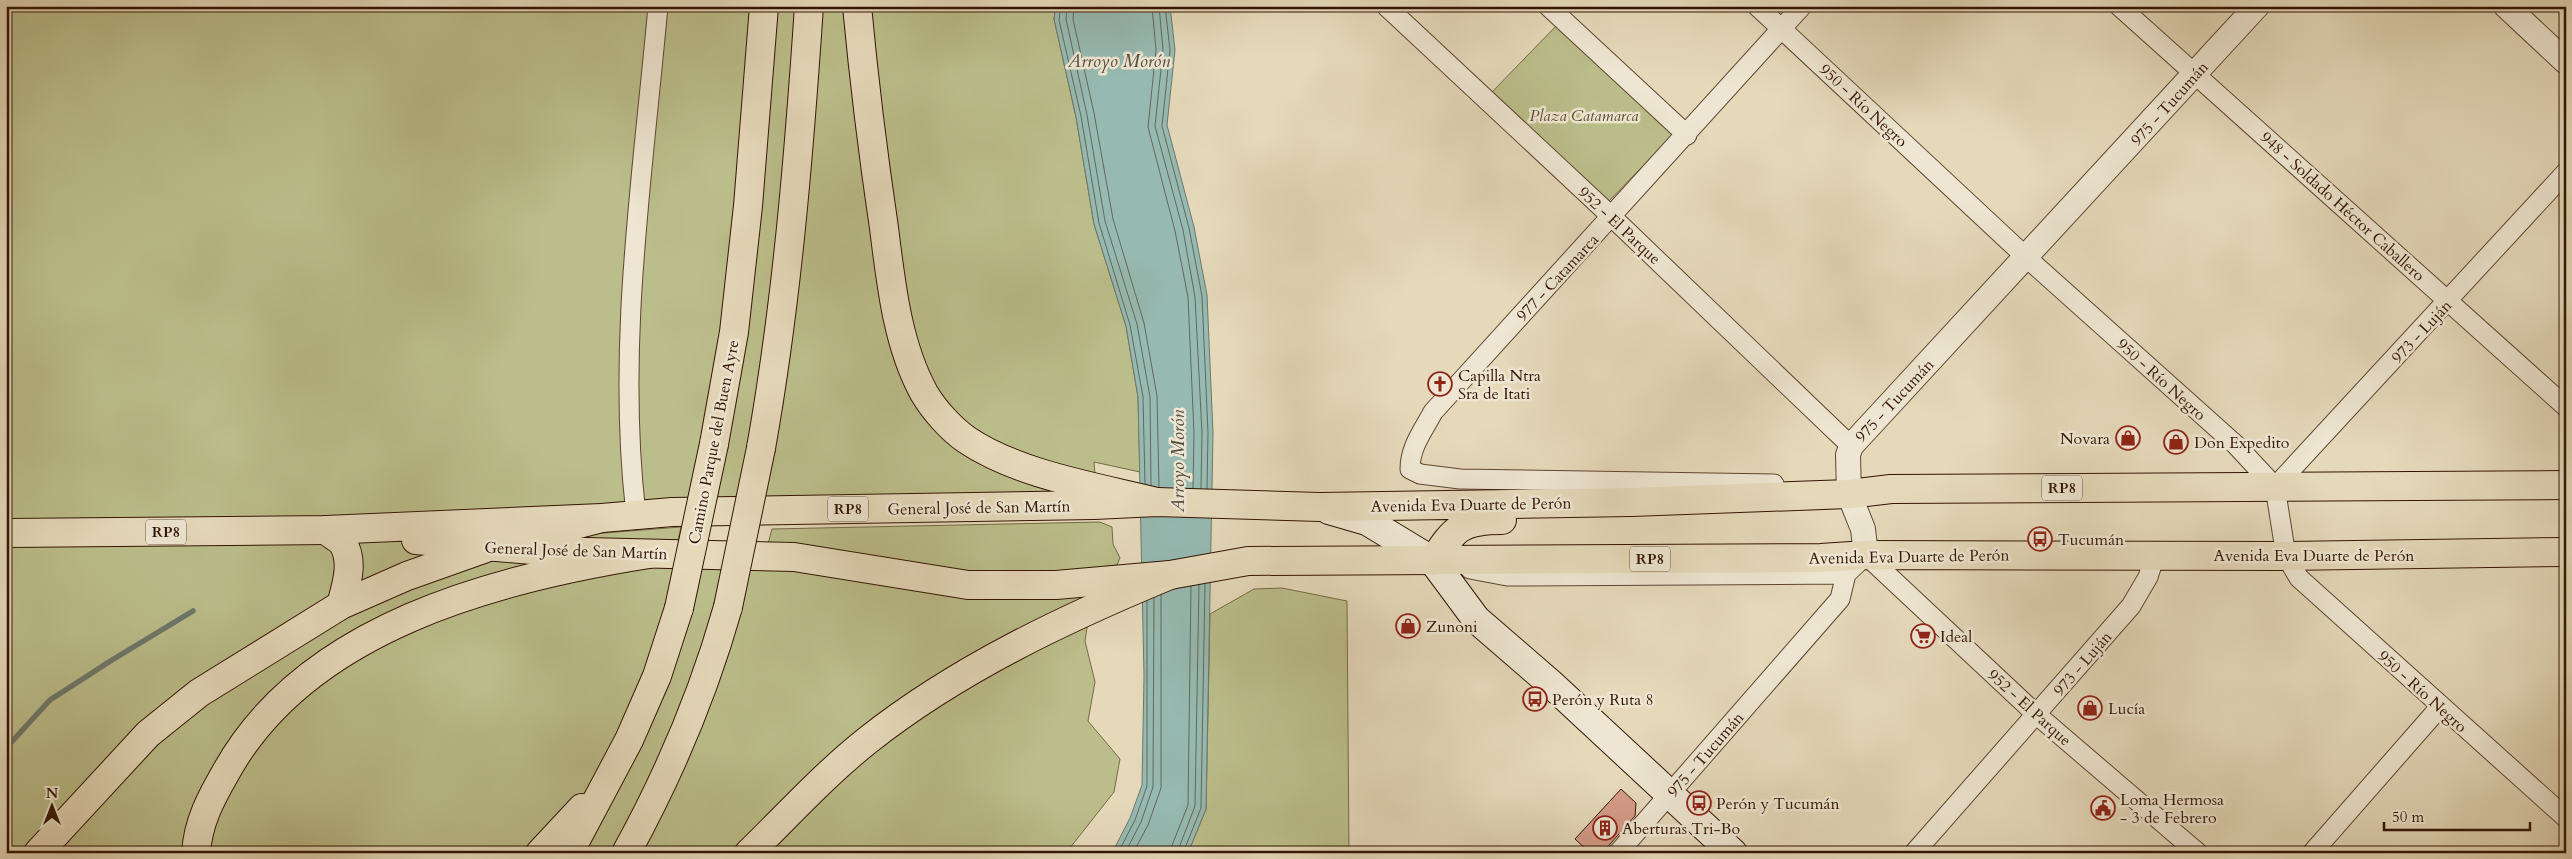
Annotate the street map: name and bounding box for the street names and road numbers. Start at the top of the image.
street label: 975 - Tucumán [2126,57,2214,151]
street label: 950 - Río Negro [1814,59,1912,153]
street label: 948 - Soldado Héctor Caballero [2255,127,2430,287]
street label: 952 - El Parque [1573,182,1665,270]
street label: 977 - Catamarca [1512,229,1604,326]
street label: 973 - Luján [2387,295,2457,368]
street label: 950 - Río Negro [2112,334,2211,426]
street label: Camino Parque del Buen Ayre [683,338,745,546]
street label: 975 - Tucumán [1850,354,1939,447]
road number: RP8 [2042,476,2082,500]
street label: Avenida Eva Duarte de Perón [1370,492,1572,518]
street label: General José de San Martín [887,495,1071,521]
road number: RP8 [828,496,868,522]
road number: RP8 [146,520,186,544]
street label: General José de San Martín [484,537,668,565]
street label: Avenida Eva Duarte de Perón [1808,544,2010,570]
street label: Avenida Eva Duarte de Perón [2214,545,2414,567]
road number: RP8 [1630,546,1670,572]
street label: 973 - Luján [2048,627,2117,701]
street label: 950 - Río Negro [2373,646,2472,738]
street label: 952 - El Parque [1983,664,2076,751]
street label: 975 - Tucumán [1663,707,1749,802]

